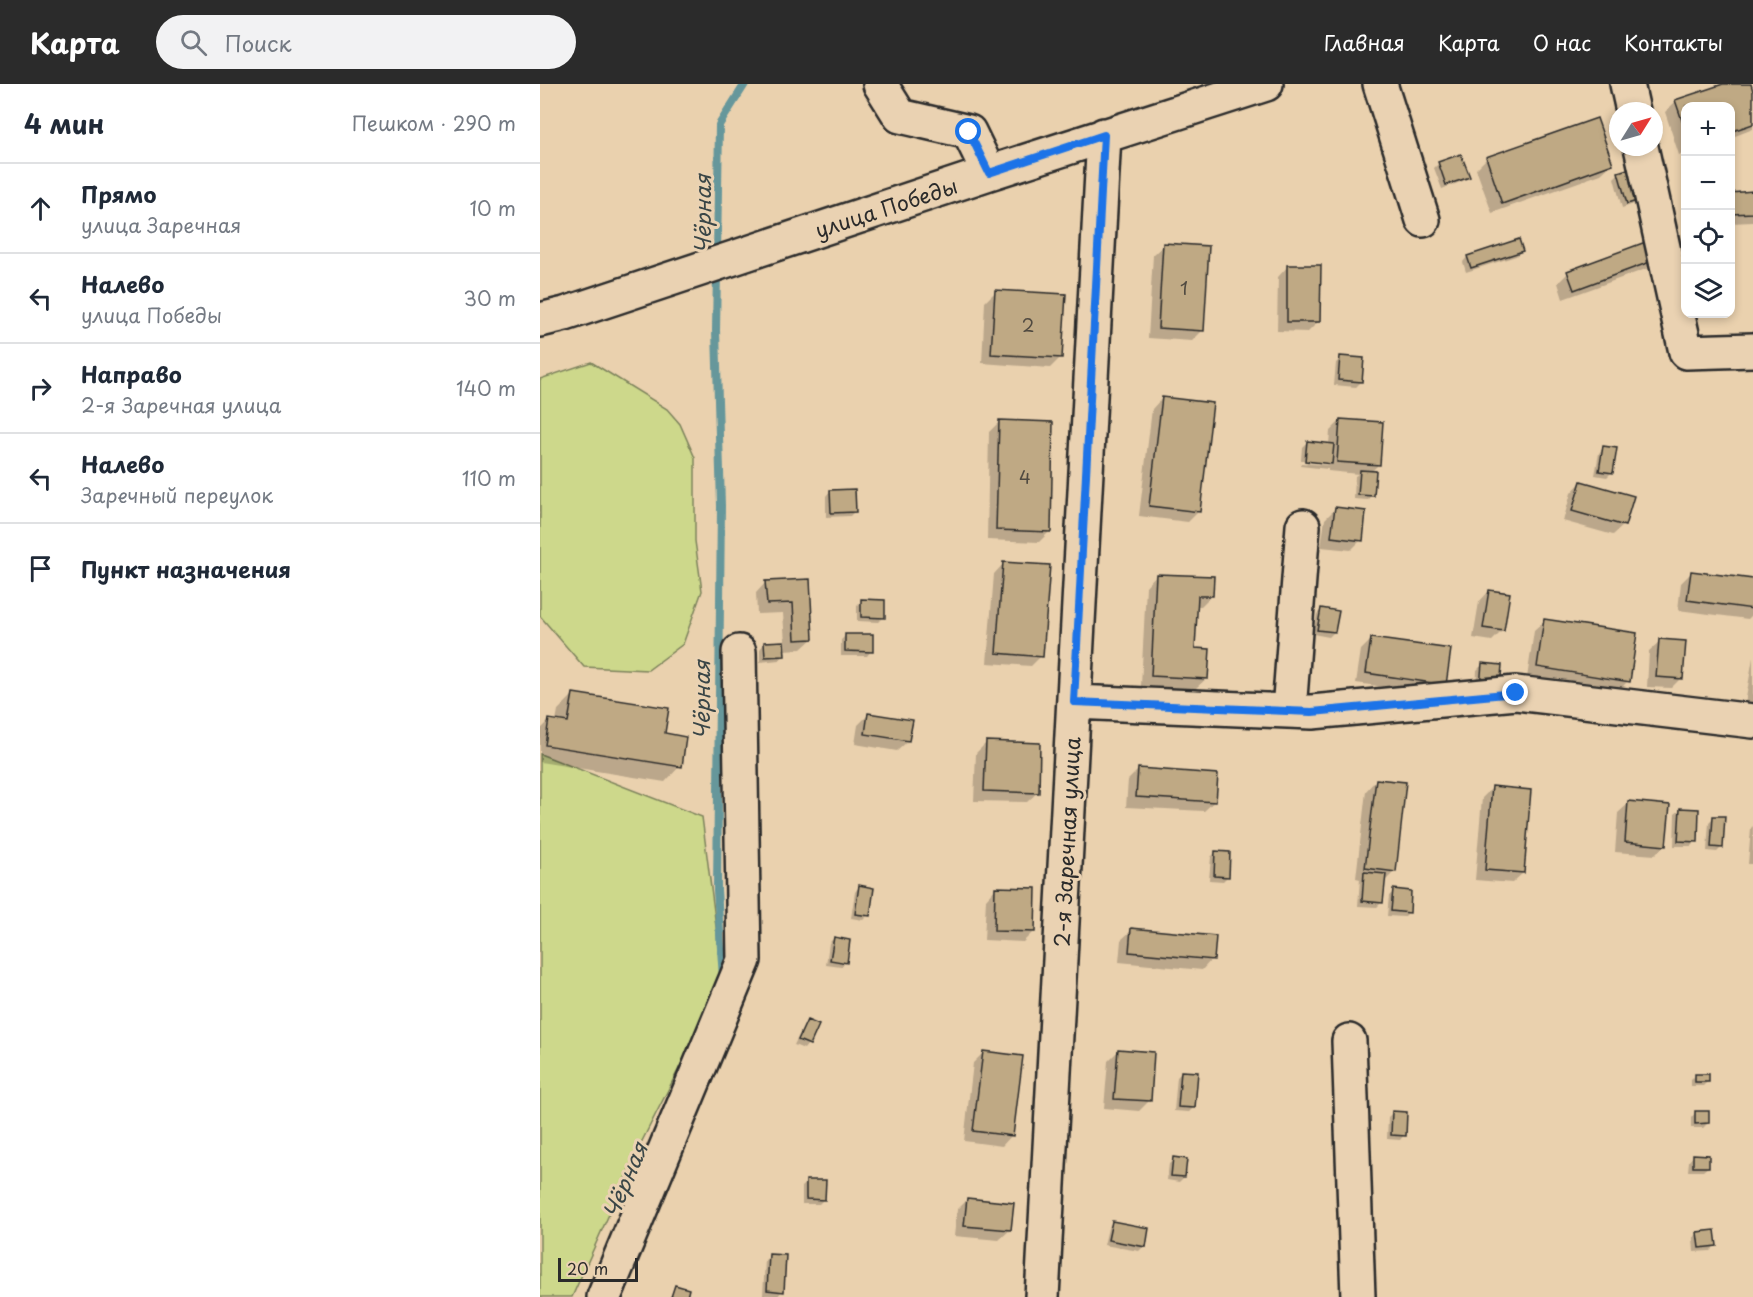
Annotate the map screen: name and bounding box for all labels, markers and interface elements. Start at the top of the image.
search box [156,15,576,69]
text: Карта [30,21,120,64]
icon: search [177,26,210,59]
text: Поиск [225,26,292,59]
text: Главная [1324,26,1405,58]
text: Карта [1438,26,1500,58]
text: О нас [1533,26,1591,58]
text: Контакты [1624,26,1723,58]
north arrow [1609,102,1663,156]
map controls [1681,102,1735,318]
button: + [1681,102,1735,156]
text: 4 мин [24,104,105,143]
text: Пешком · 290 m [352,108,516,138]
route start [955,118,981,144]
button: − [1681,156,1735,210]
street label: улица Победы [811,169,961,245]
water label: Чёрная [685,172,718,254]
text: Прямо [81,177,156,210]
icon: ahead [24,192,57,225]
text: 10 m [469,193,516,223]
text: улица Заречная [81,210,241,240]
button: locate [1681,210,1735,264]
button: layers [1681,264,1735,318]
text: Налево [81,267,164,300]
house number: 1 [1180,274,1188,301]
icon: left [24,282,57,315]
text: 30 m [463,283,516,313]
text: улица Победы [81,300,222,330]
house number: 2 [1022,311,1034,338]
text: Направо [81,357,182,390]
icon: right [24,372,57,405]
text: 140 m [456,373,516,403]
text: 2-я Заречная улица [81,390,281,420]
text: Налево [81,447,164,480]
icon: left [24,462,57,495]
text: 110 m [462,463,516,493]
house number: 4 [1019,463,1031,490]
text: Заречный переулок [81,480,273,510]
icon: arrive [24,552,57,585]
text: Пункт назначения [81,552,291,585]
water label: Чёрная [684,658,717,740]
route end [1502,679,1528,705]
street label: 2-я Заречная улица [1045,735,1088,948]
water label: Чёрная [593,1135,656,1223]
scale bar [558,1255,638,1282]
text: 20 m [567,1256,608,1280]

